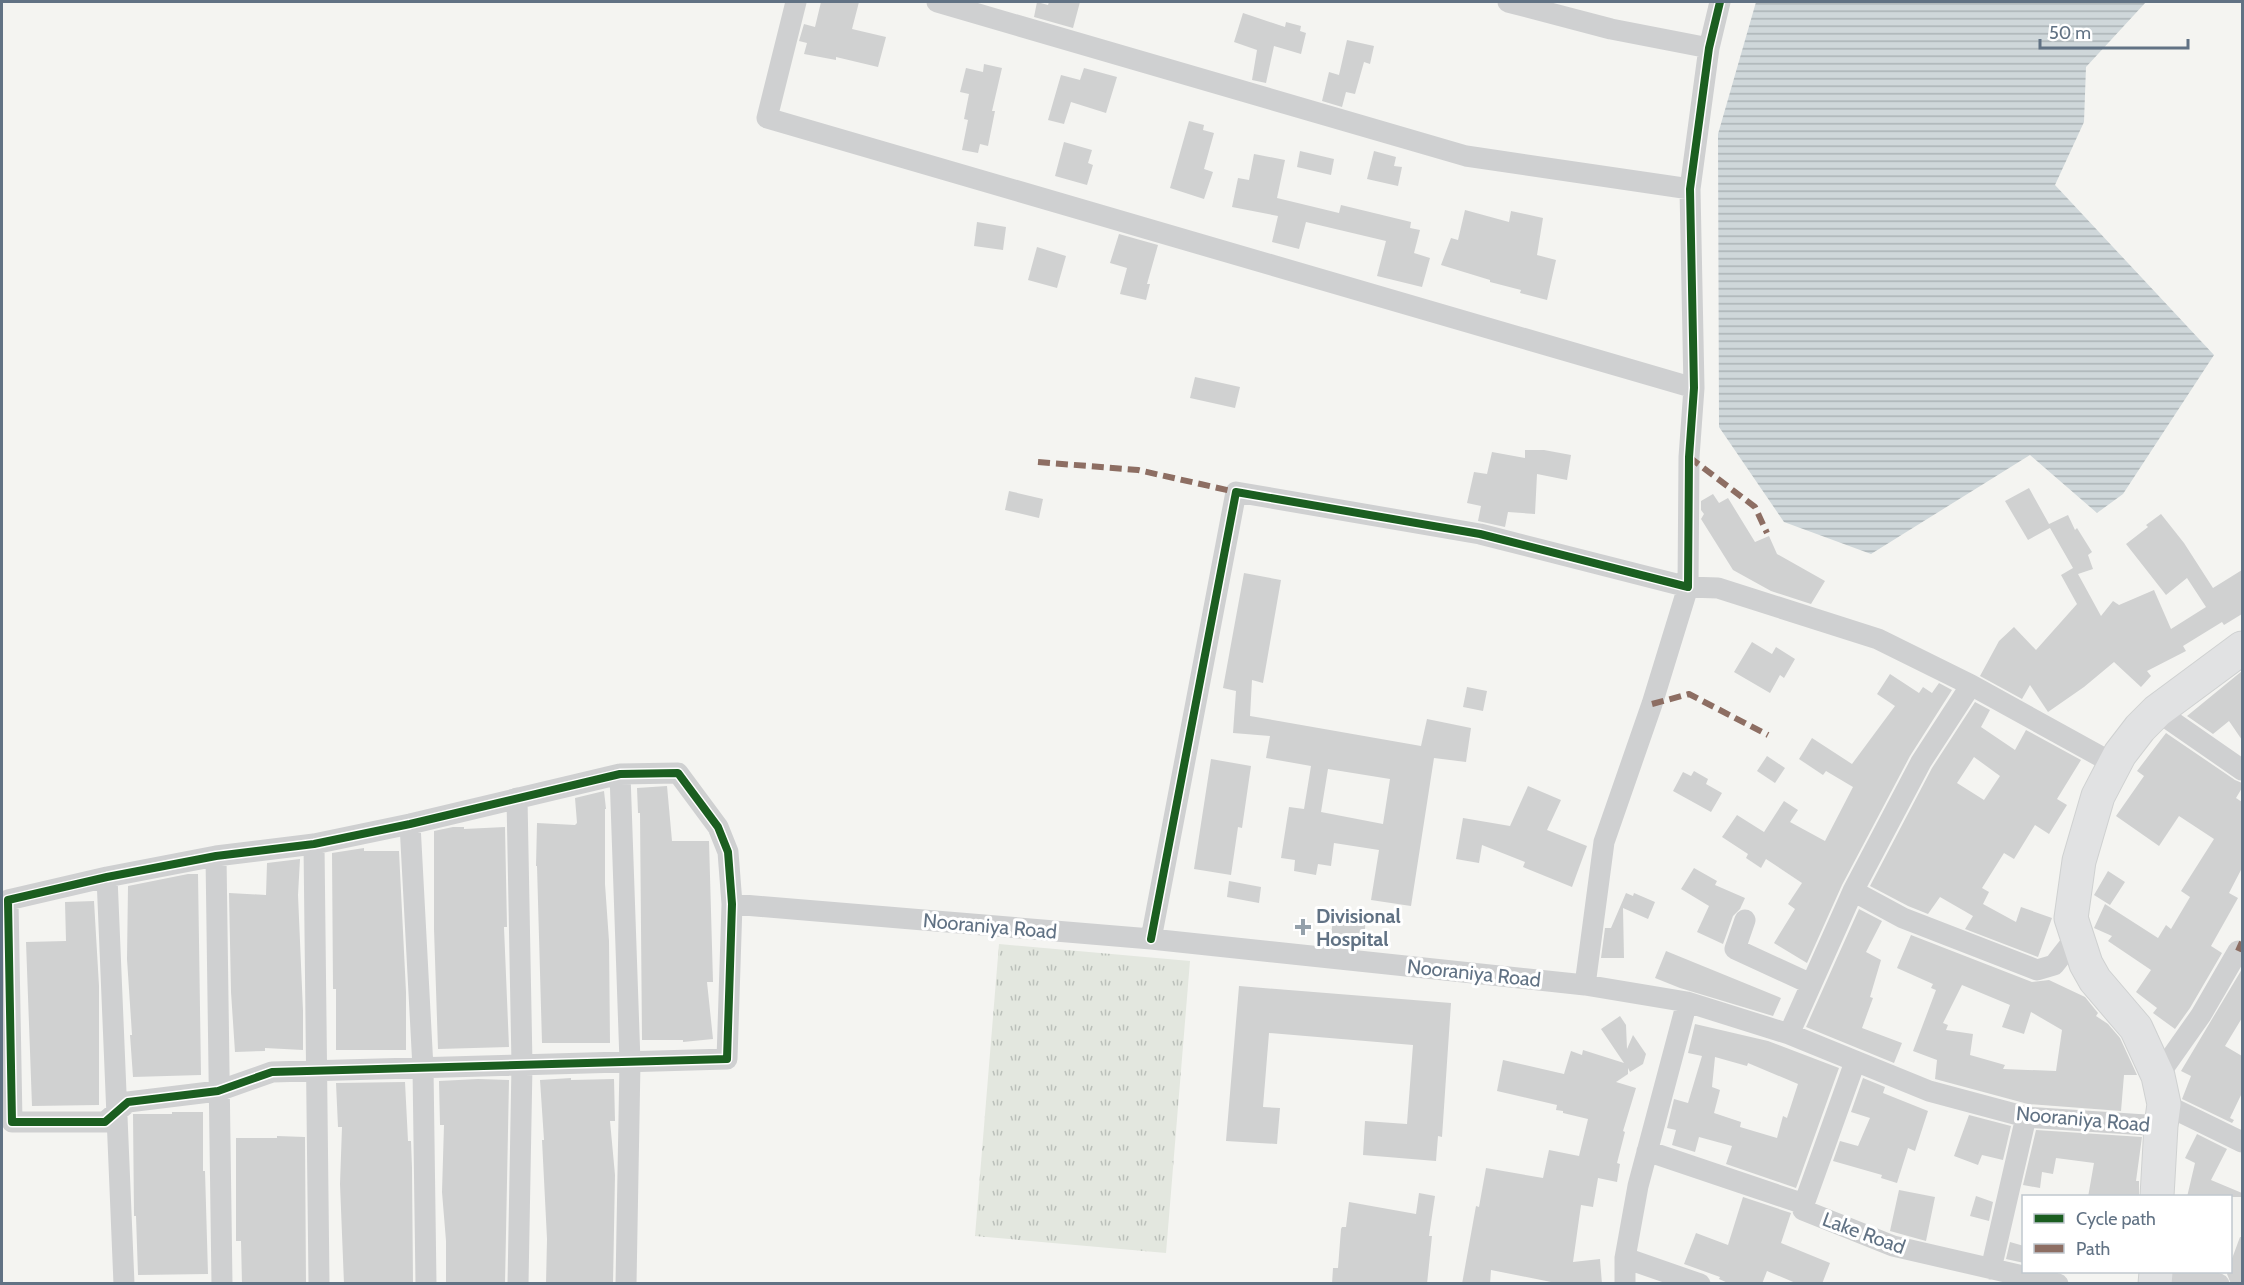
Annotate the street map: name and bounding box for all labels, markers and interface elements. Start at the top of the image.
scale bar [2040,12,2188,50]
text: 50 m [2049,22,2091,44]
place label: Divisional Hospital [1316,904,1401,951]
street label: Nooraniya Road [922,908,1058,944]
marker: Divisional Hospital [1294,918,1312,936]
street label: Nooraniya Road [1406,954,1542,992]
street label: Nooraniya Road [2015,1101,2151,1137]
legend [2022,1195,2232,1273]
street label: Lake Road [1819,1207,1909,1259]
text: Cycle path [2076,1208,2156,1230]
text: Path [2076,1238,2110,1260]

